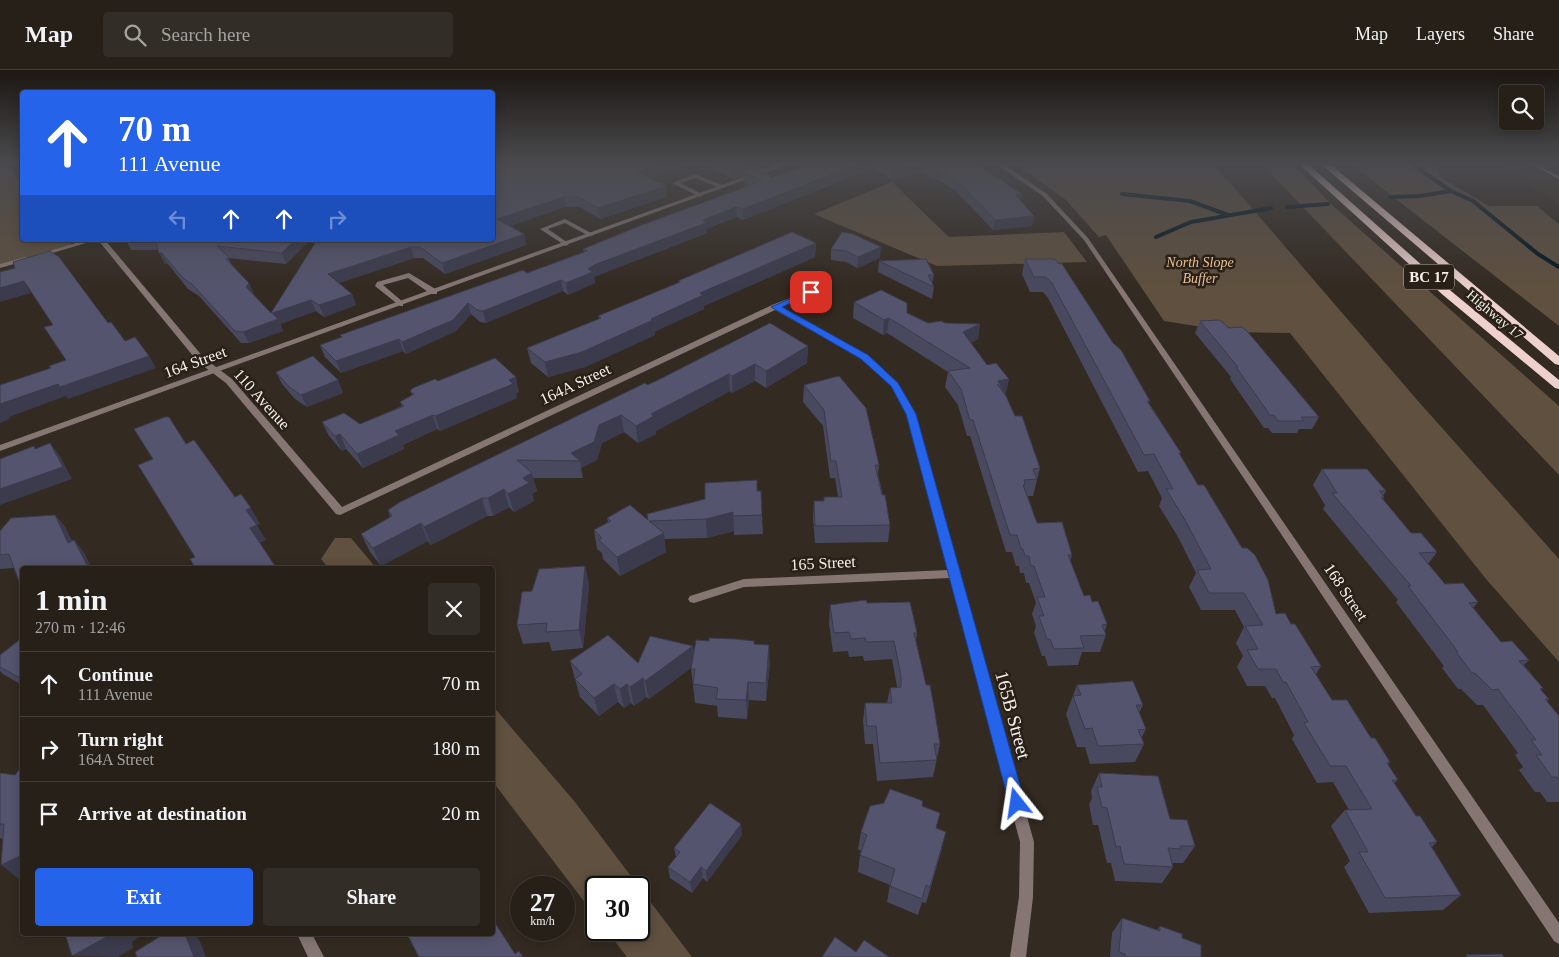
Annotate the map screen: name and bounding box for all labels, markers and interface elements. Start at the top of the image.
search box [103,12,453,57]
text: Map [25,21,73,47]
icon: search [121,21,149,49]
text: Search here [161,24,250,45]
text: Map [1355,24,1388,44]
text: Layers [1416,24,1465,44]
text: Share [1493,24,1534,44]
map controls [1499,85,1544,130]
button: search [1499,85,1544,130]
icon: ahead [35,110,100,175]
text: 70 m [118,110,191,149]
text: 111 Avenue [118,151,220,176]
icon: left [164,205,192,233]
icon: ahead [217,205,245,233]
icon: ahead [270,205,298,233]
icon: right [323,205,351,233]
park label: North Slope Buffer [1165,255,1234,286]
road number: BC 17 [1404,264,1454,290]
pin [790,271,832,313]
icon: arrive [797,278,825,306]
street label: Highway 17 [1464,287,1526,343]
street label: 164 Street [161,343,229,381]
street label: 164A Street [537,360,614,408]
street label: 110 Avenue [231,365,293,433]
street label: 165 Street [790,553,857,573]
street label: 168 Street [1321,560,1372,624]
text: 1 min [35,583,108,616]
button: close [428,583,480,635]
text: 270 m · 12:46 [35,619,125,636]
text: Continue [78,664,153,685]
street label: 165B Street [991,669,1035,762]
icon: ahead [35,670,63,698]
text: 70 m [441,673,480,694]
text: 111 Avenue [78,686,153,703]
text: Turn right [78,729,163,750]
icon: right [35,735,63,763]
text: 180 m [432,738,480,759]
text: 164A Street [78,751,154,768]
position arrow [990,776,1042,828]
icon: arrive [35,800,63,828]
text: Arrive at destination [78,803,247,824]
text: 20 m [441,803,480,824]
button: Exit [35,868,253,926]
button: Share [263,868,480,926]
speed limit sign: 30 [585,876,650,941]
text: 27 [530,889,555,916]
text: km/h [530,914,555,928]

